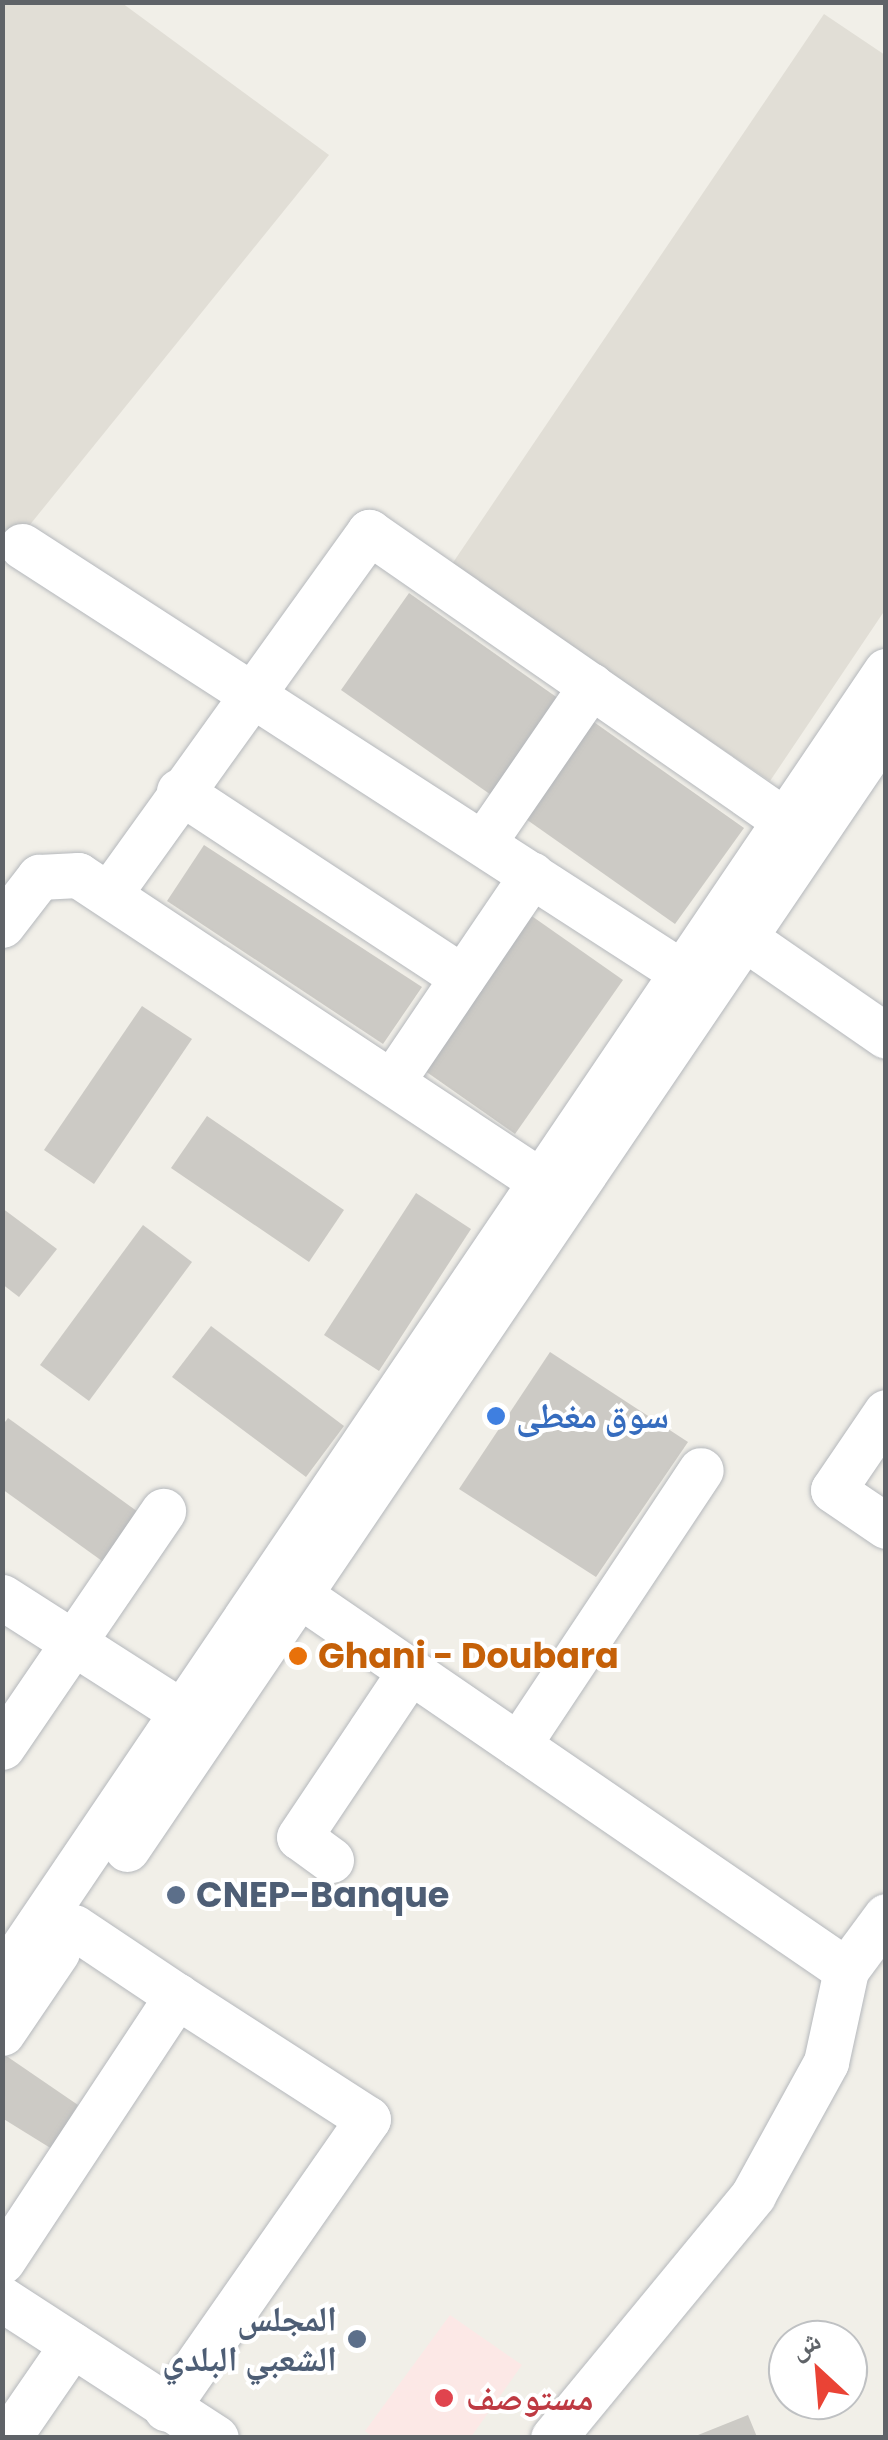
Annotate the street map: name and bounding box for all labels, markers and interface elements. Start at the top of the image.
place label: سوق مغطى [516,1395,669,1437]
marker: سوق مغطى [485,1405,507,1427]
place label: Ghani - Doubara [318,1635,619,1677]
marker: Ghani - Doubara [287,1645,309,1667]
place label: CNEP-Banque [196,1874,449,1916]
marker: CNEP-Banque [165,1884,187,1906]
place label: المجلس الشعبي البلدي [162,2298,337,2380]
north arrow [768,2320,868,2420]
text: ش [784,2320,827,2368]
marker: المجلس الشعبي البلدي [346,2328,368,2350]
place label: مستوصف [466,2377,594,2419]
marker: مستوصف [431,2385,457,2411]

